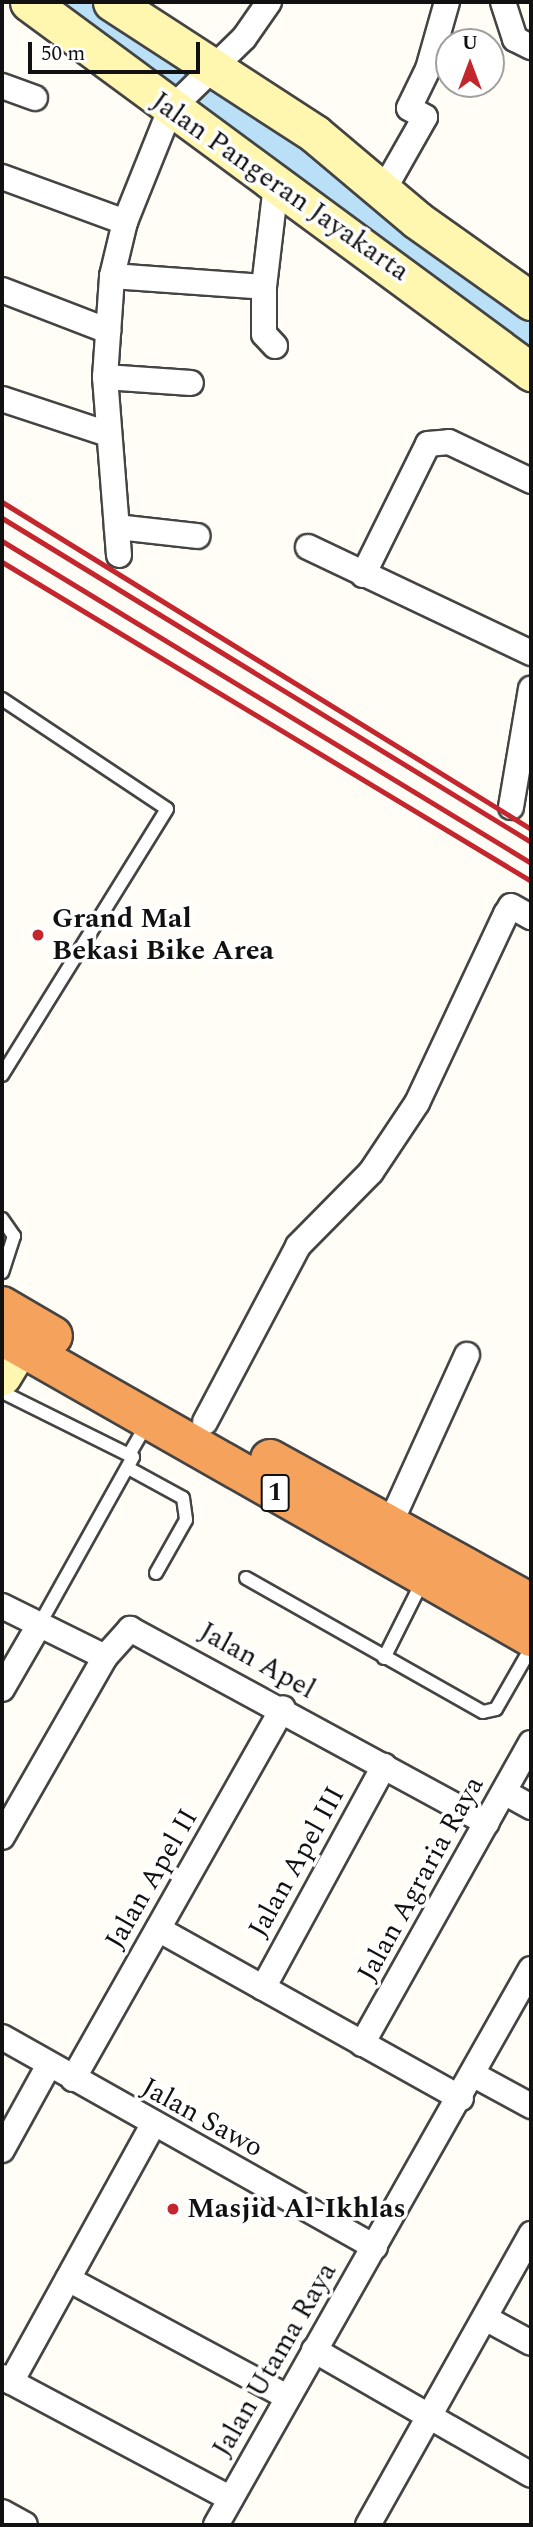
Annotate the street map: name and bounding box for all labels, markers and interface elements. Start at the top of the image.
scale bar [32,28,203,72]
north arrow [435,28,505,98]
text: U [462,29,478,58]
text: 50 m [41,38,85,70]
street label: Jalan Pangeran Jayakarta [145,85,415,289]
place label: Grand Mal Bekasi Bike Area [52,902,274,968]
marker: Grand Mal Bekasi Bike Area [30,927,46,943]
road number: 1 [259,1470,291,1516]
street label: Jalan Apel [193,1615,321,1707]
street label: Jalan Agraria Raya [351,1771,491,1987]
street label: Jalan Apel III [242,1781,352,1943]
street label: Jalan Apel II [98,1803,206,1955]
street label: Jalan Sawo [135,2071,269,2165]
place label: Masjid Al-Ikhlas [187,2192,406,2226]
marker: Masjid Al-Ikhlas [165,2201,181,2217]
street label: Jalan Utama Raya [206,2257,344,2463]

